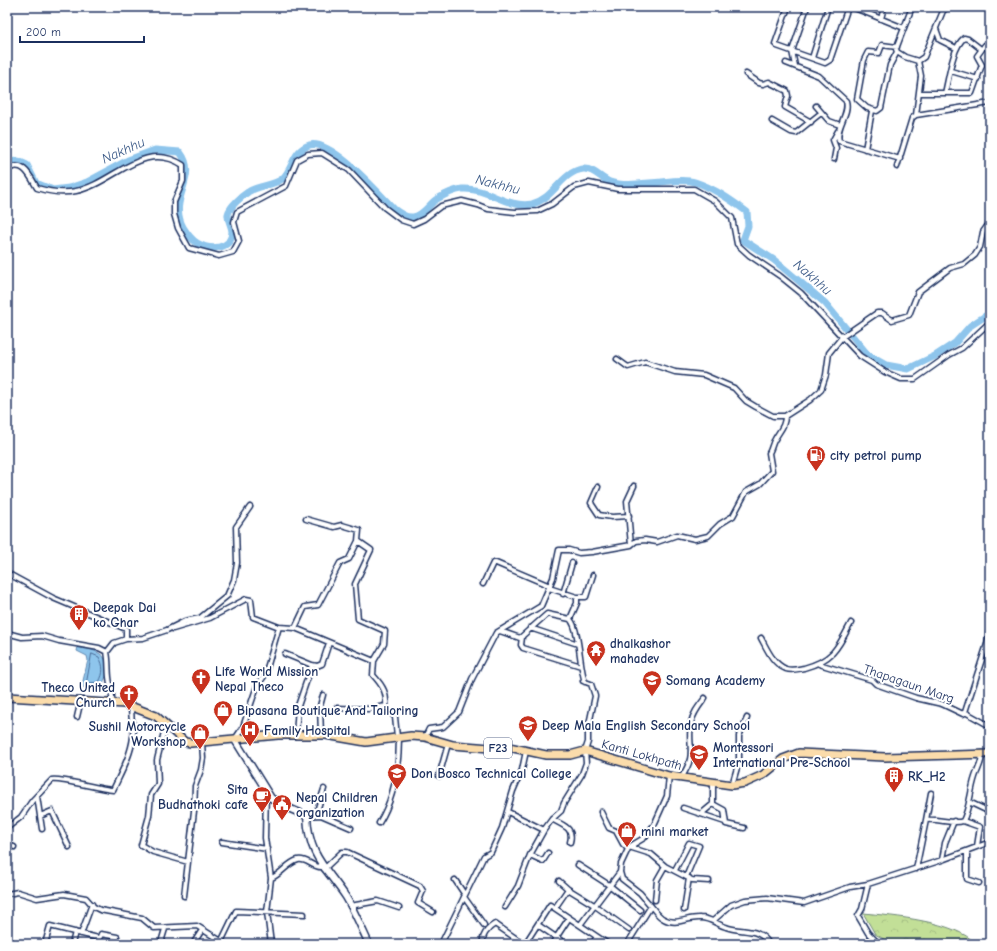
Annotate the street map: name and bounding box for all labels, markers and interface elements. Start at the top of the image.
scale bar [20,18,144,44]
text: 200 m [26,25,61,39]
water label: Nakhhu [99,133,148,168]
water label: Nakhhu [474,171,522,198]
water label: Nakhhu [790,256,835,299]
fuel station icon: city petrol pump [805,444,827,472]
place label: city petrol pump [830,448,922,463]
place label: Deepak Dai ko Ghar [93,600,156,630]
building icon: Deepak Dai ko Ghar [68,603,90,631]
place label: dhalkashor mahadev [610,636,671,666]
temple icon: dhalkashor mahadev [585,639,607,667]
street label: Thapagaun Marg [861,661,956,706]
place label: Life World Mission Nepal Theco [215,664,318,694]
church icon: Life World Mission Nepal Theco [190,667,212,695]
school or university icon: Somang Academy [641,669,663,697]
place label: Somang Academy [666,673,765,688]
place label: Theco United Church [41,680,115,710]
church icon: Theco United Church [118,683,140,711]
shop icon: Bipasana Boutique And Tailoring [212,699,234,727]
place label: Bipasana Boutique And Tailoring [237,703,419,718]
school or university icon: Deep Mala English Secondary School [517,714,539,742]
place label: Deep Mala English Secondary School [542,718,750,733]
place label: Sushil Motorcycle Workshop [89,719,187,749]
hospital icon: Family Hospital [239,719,261,747]
shop icon: Sushil Motorcycle Workshop [189,722,211,750]
place label: Family Hospital [264,723,350,738]
street label: Kanti Lokhpath [600,736,684,773]
road number: F23 [484,738,512,758]
place label: Montessori International Pre-School [713,740,850,770]
school or university icon: Montessori International Pre-School [688,743,710,771]
school or university icon: Don Bosco Technical College [386,762,408,790]
building icon: RK_H2 [883,765,905,793]
place label: Don Bosco Technical College [411,766,572,781]
place label: RK_H2 [908,769,945,784]
place label: Sita Budhathoki cafe [158,782,249,812]
cafe icon: Sita Budhathoki cafe [251,785,273,813]
place label: Nepal Children organization [296,790,378,820]
public building icon: Nepal Children organization [271,793,293,821]
shop icon: mini market [616,820,638,848]
place label: mini market [641,824,709,839]

